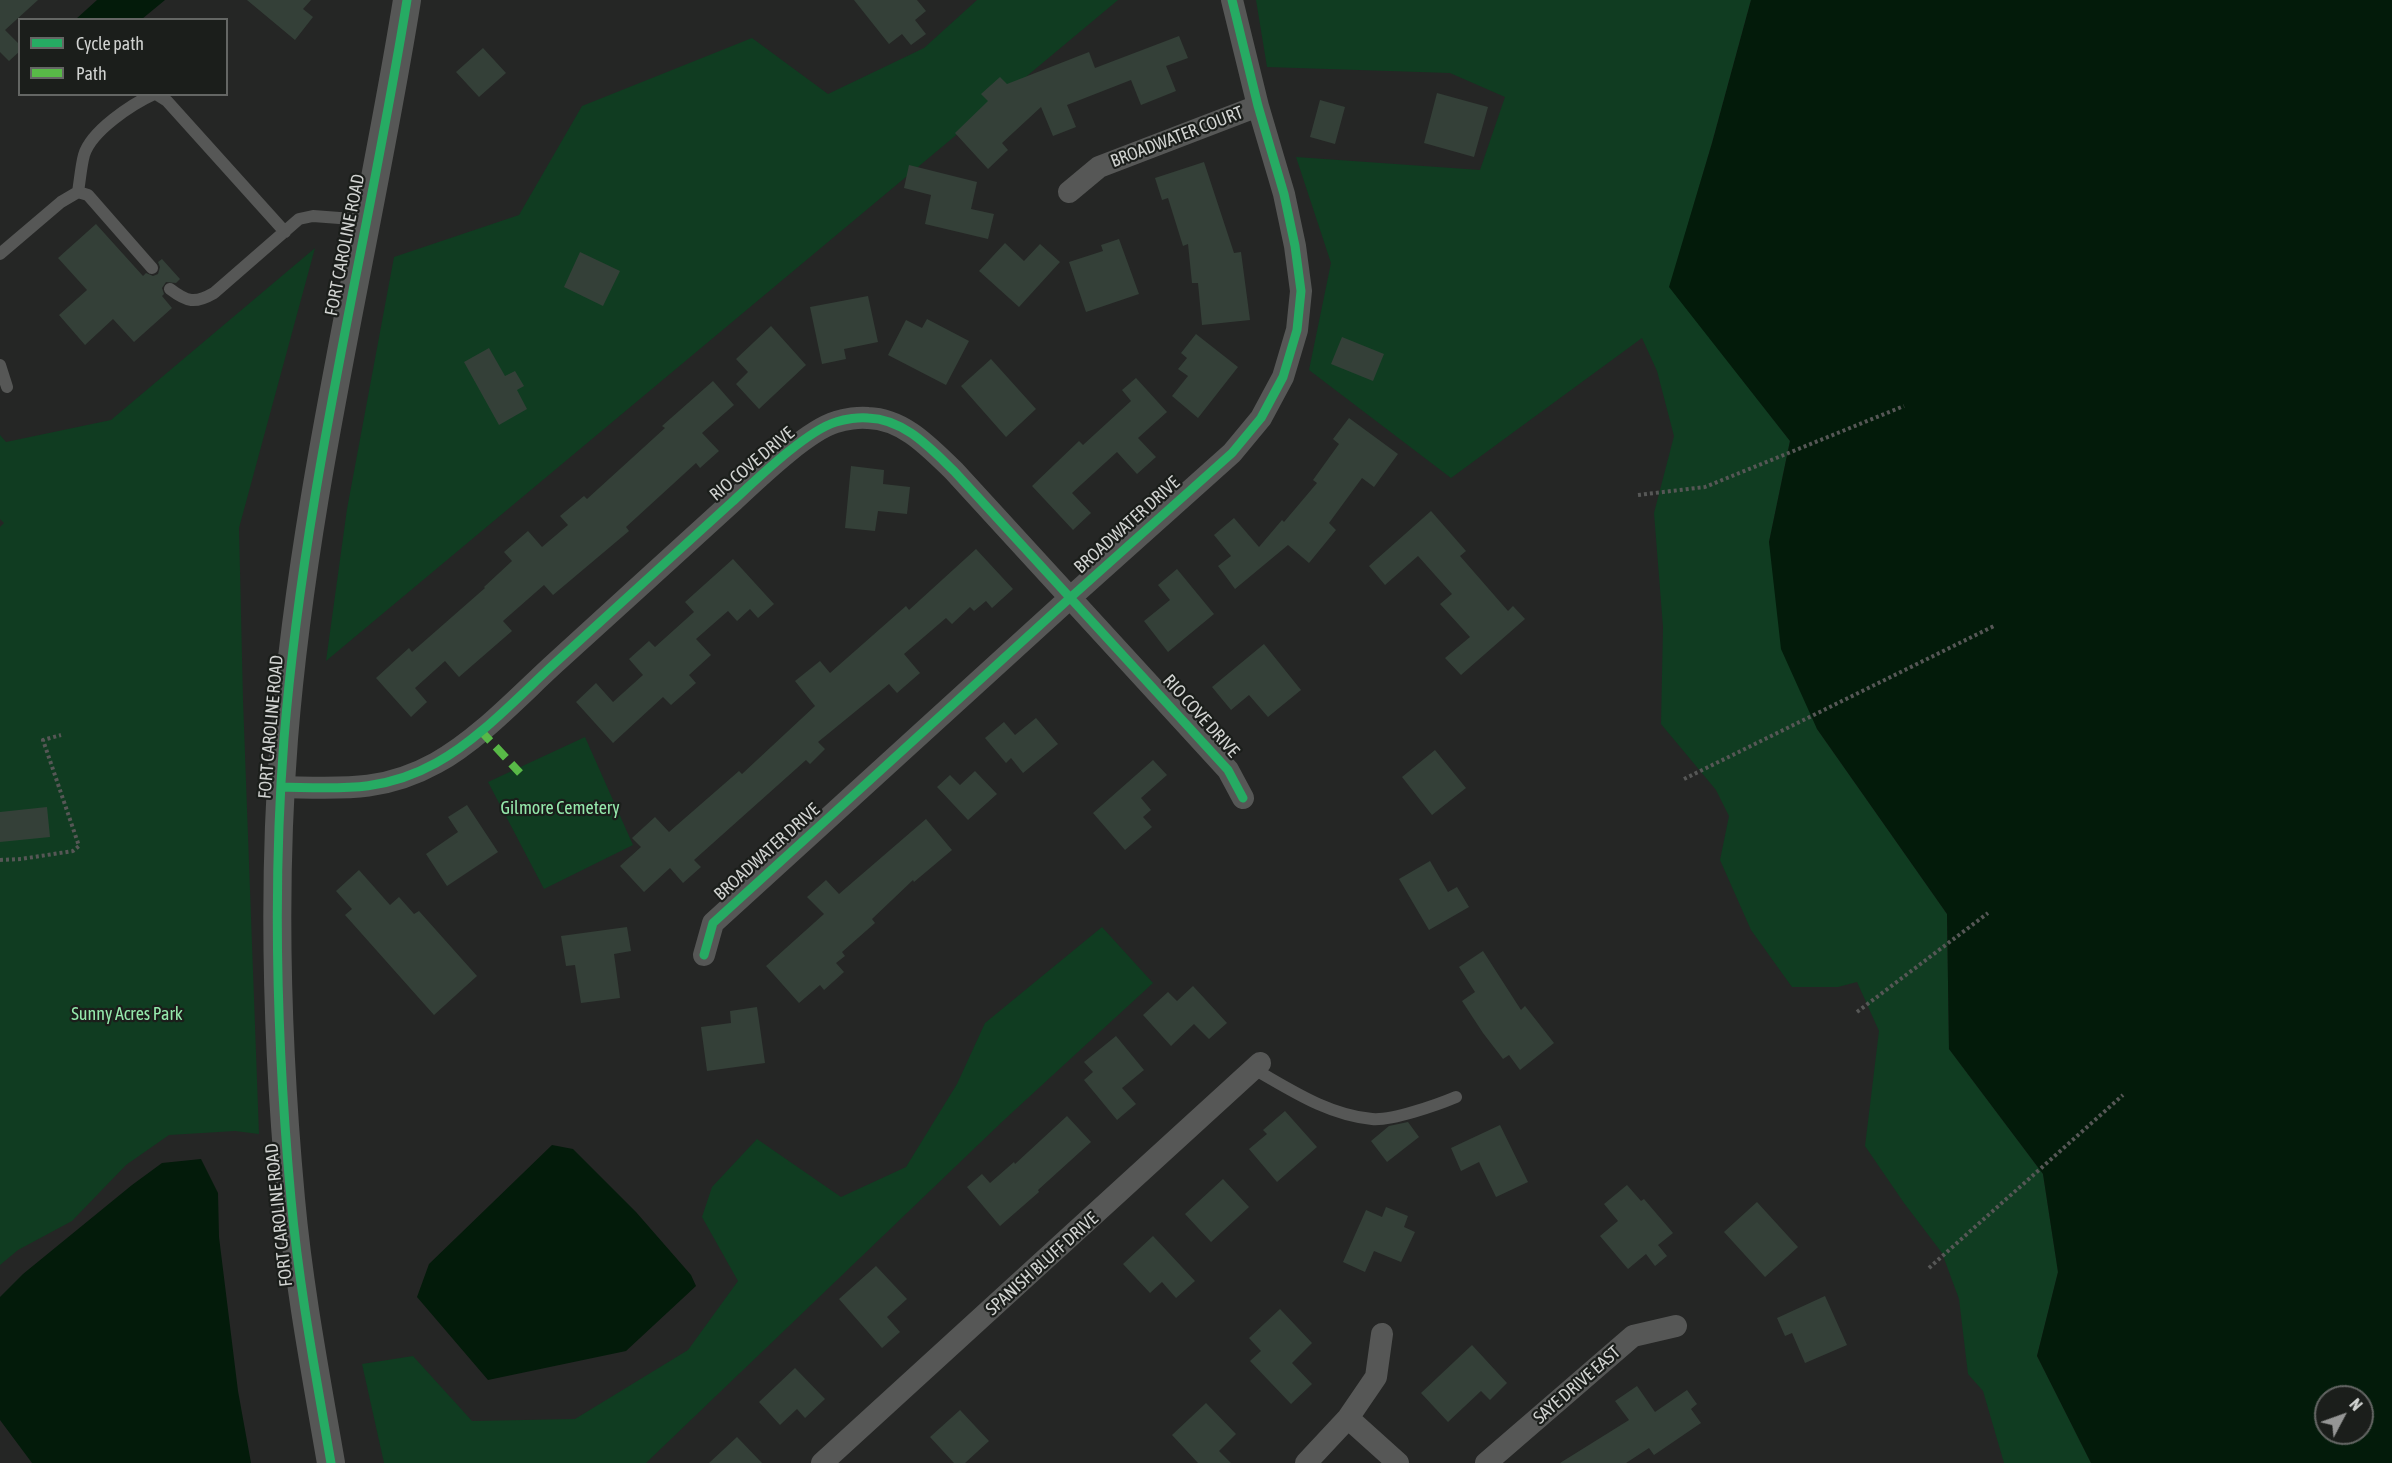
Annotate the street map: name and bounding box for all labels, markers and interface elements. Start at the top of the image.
legend [18,18,228,96]
text: Cycle path [76,33,144,54]
text: Path [76,63,107,84]
street label: BROADWATER COURT [1108,102,1246,172]
street label: FORT CAROLINE ROAD [321,172,369,318]
street label: RIO COVE DRIVE [705,422,799,506]
street label: BROADWATER DRIVE [1070,472,1184,578]
street label: FORT CAROLINE ROAD [254,654,288,800]
street label: RIO COVE DRIVE [1158,670,1244,762]
park label: Gilmore Cemetery [500,797,620,819]
street label: BROADWATER DRIVE [710,799,824,905]
park label: Sunny Acres Park [71,1003,183,1025]
street label: FORT CAROLINE ROAD [261,1142,297,1288]
street label: SPANISH BLUFF DRIVE [981,1208,1103,1320]
street label: SAYE DRIVE EAST [1529,1341,1625,1429]
north arrow [2314,1385,2374,1445]
text: N [2346,1395,2366,1414]

